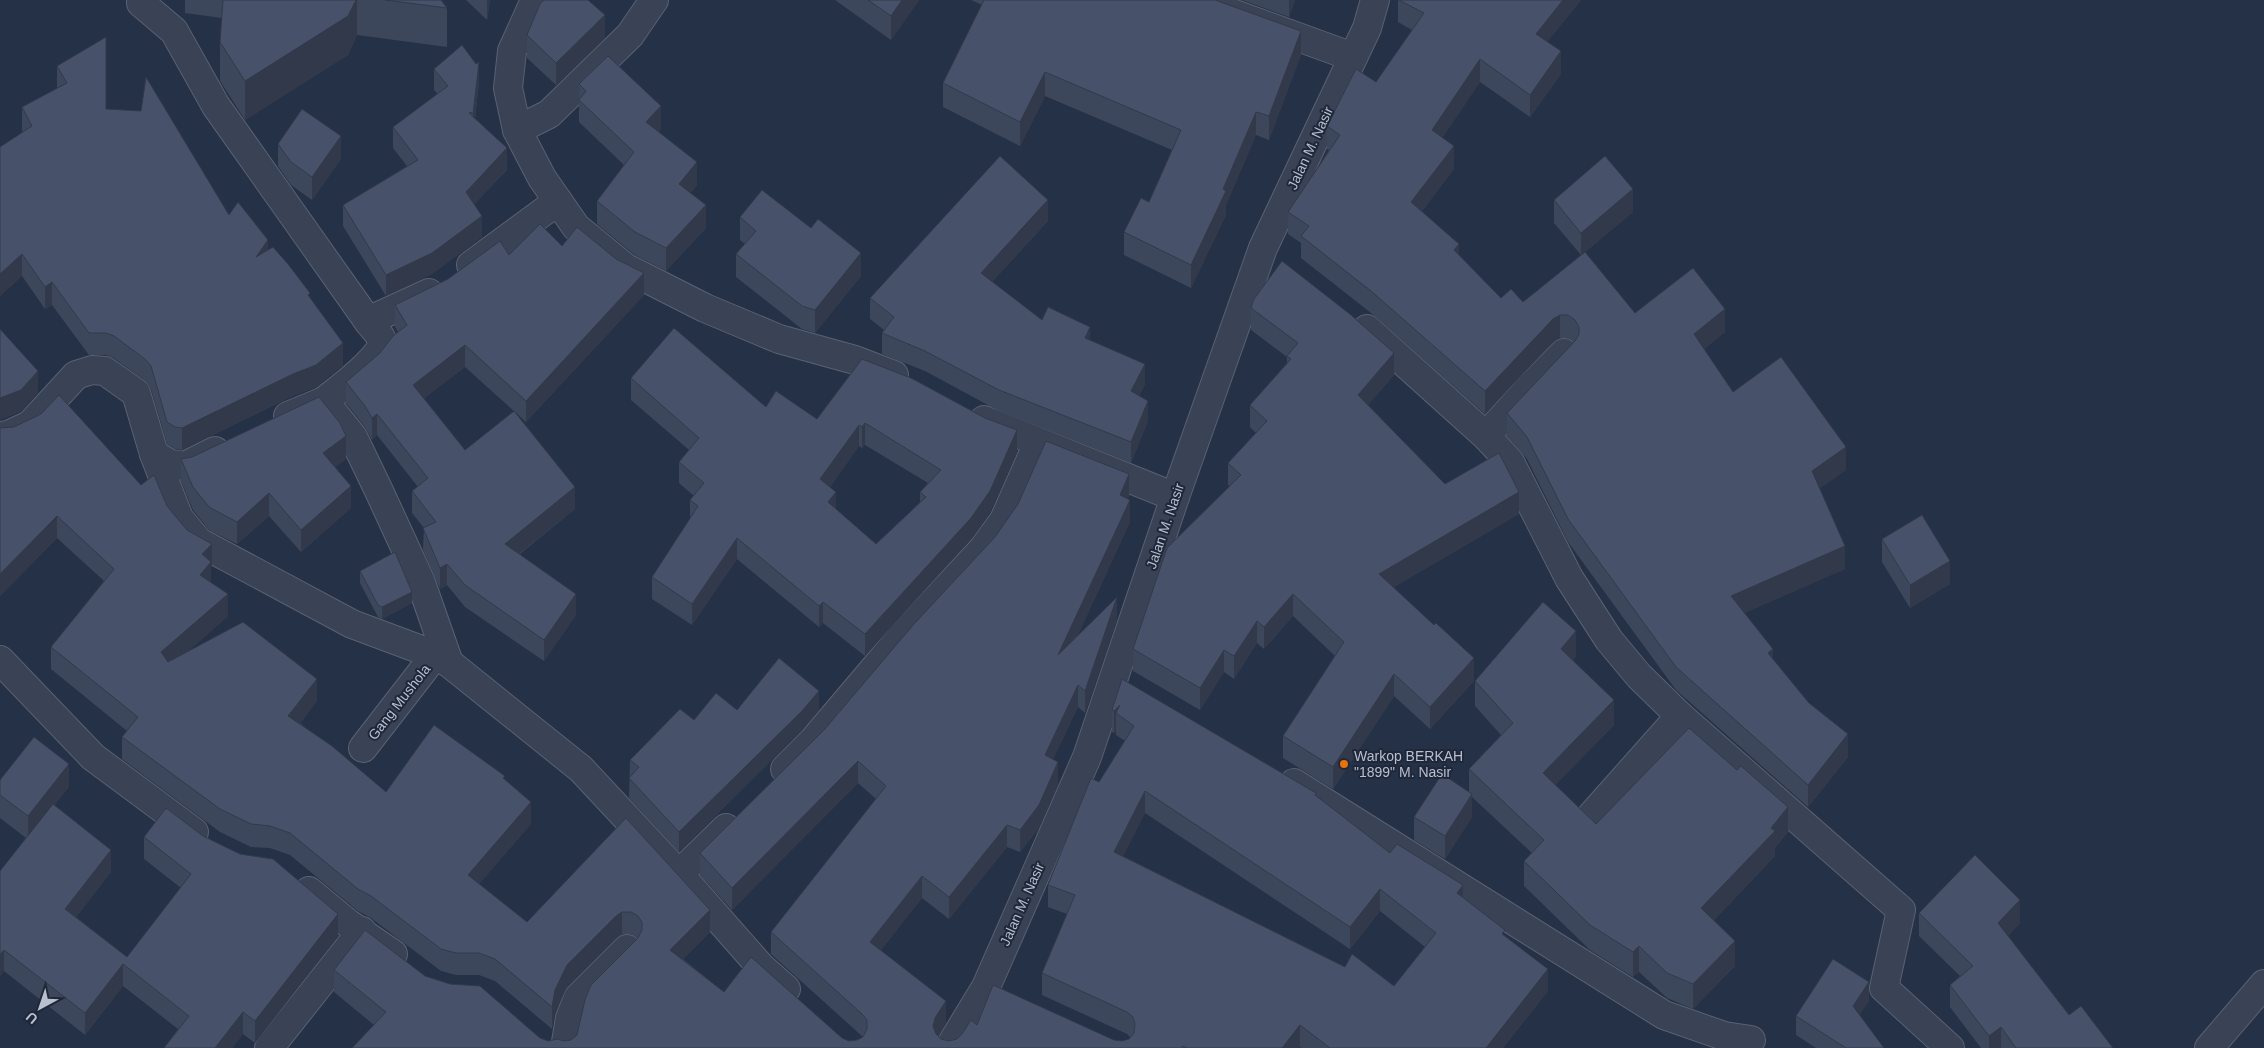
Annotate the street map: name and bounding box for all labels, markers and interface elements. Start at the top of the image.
street label: Jalan M. Nasir [1284,104,1336,192]
street label: Jalan M. Nasir [1143,481,1187,571]
street label: Gang Mushola [365,661,433,743]
place label: Warkop BERKAH "1899" M. Nasir [1354,748,1463,780]
marker: Warkop BERKAH "1899" M. Nasir [1338,758,1350,770]
street label: Jalan M. Nasir [996,860,1048,948]
north arrow [15,983,65,1033]
text: U [23,1009,41,1027]

